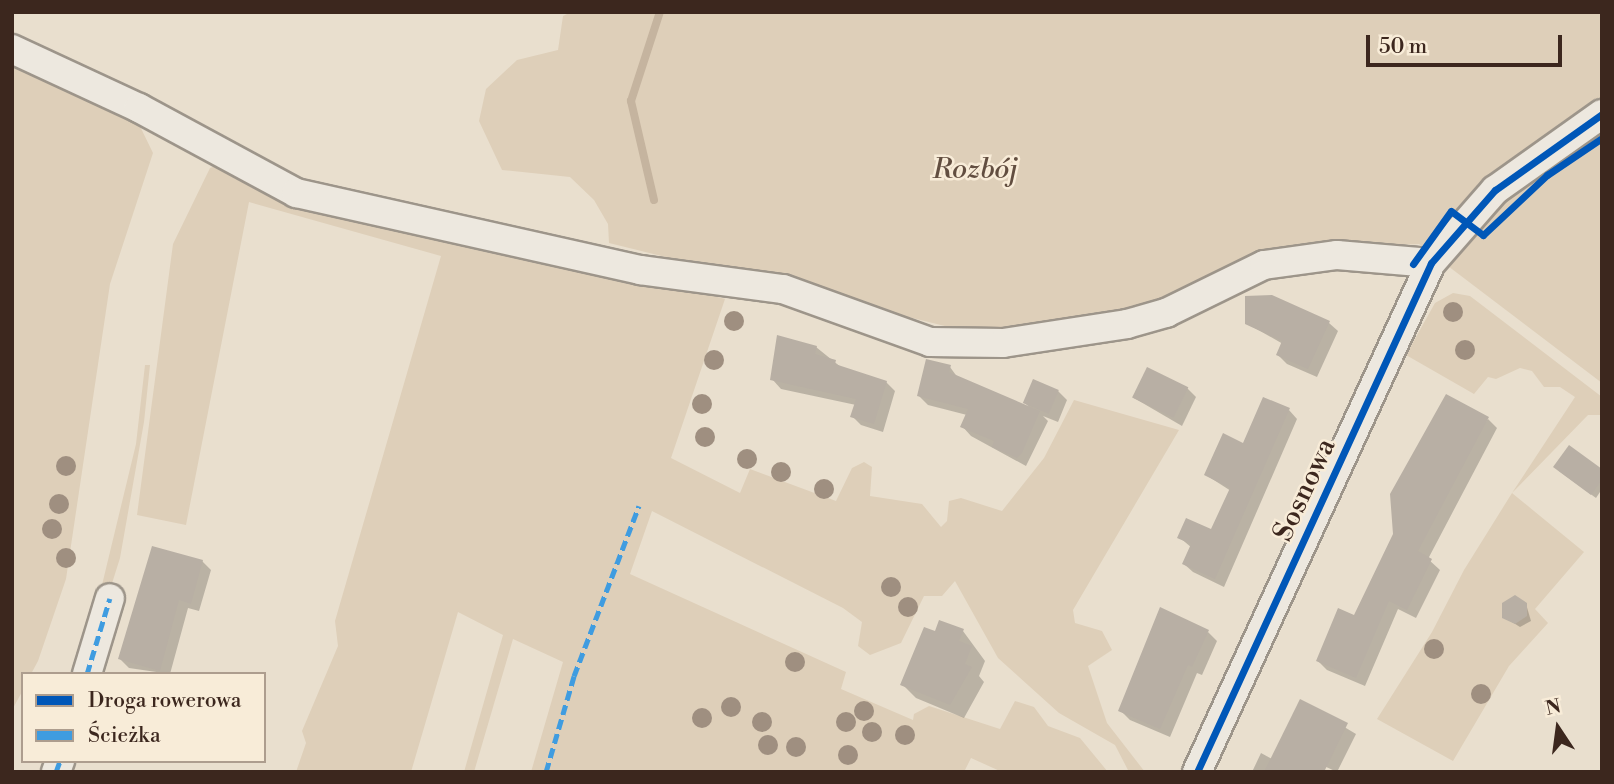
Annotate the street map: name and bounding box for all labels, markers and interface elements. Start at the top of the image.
scale bar [1369,21,1565,65]
text: 50 m [1379,34,1427,60]
park label: Rozbój [933,153,1017,187]
street label: Sosnowa [1267,433,1343,547]
legend [21,672,266,763]
text: Droga rowerowa [88,688,241,714]
north arrow [1523,693,1593,763]
text: N [1543,694,1563,721]
text: Ścieżka [88,723,161,749]

